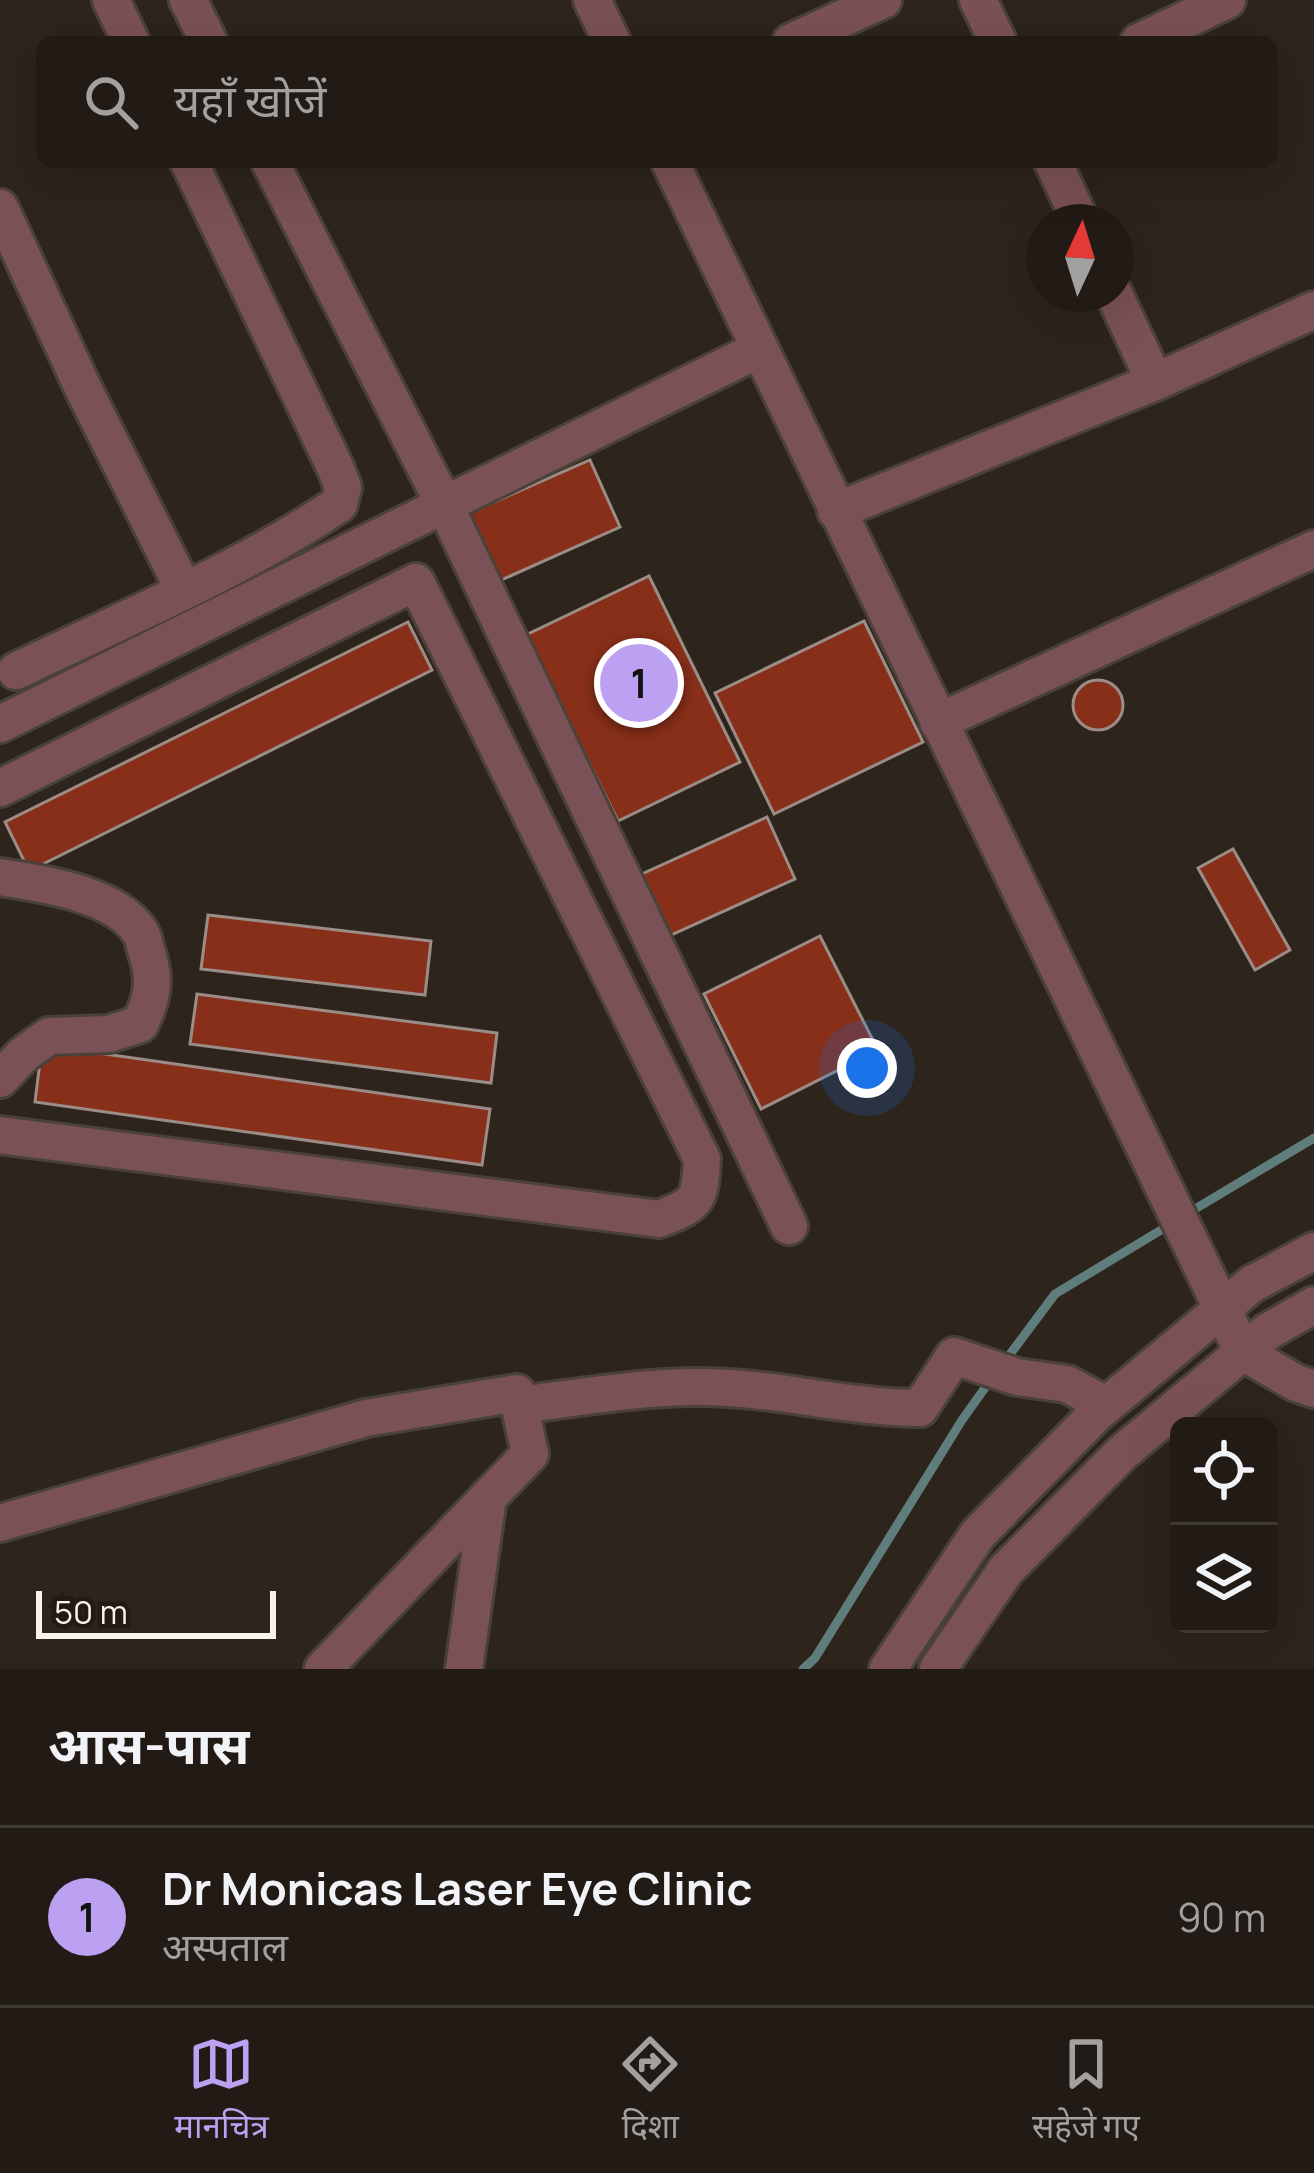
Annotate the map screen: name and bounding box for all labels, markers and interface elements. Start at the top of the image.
search box [36,36,1278,168]
icon: search [78,69,144,135]
text: यहाँ खोजें [174,69,327,131]
north arrow [1026,204,1134,312]
pin: 1 [600,638,678,728]
your location [837,1038,897,1098]
map controls [1170,1417,1278,1633]
button: locate [1170,1417,1278,1525]
button: layers [1170,1525,1278,1633]
scale bar [36,1585,276,1638]
text: 50 m [54,1589,128,1634]
text: आस-पास [48,1710,250,1779]
text: Dr Monicas Laser Eye Clinic [162,1857,753,1919]
text: 1 [78,1890,96,1944]
text: 90 m [1177,1890,1266,1944]
text: अस्पताल [162,1919,288,1973]
tab: मानचित्र [174,2031,269,2151]
tab: दिशा [617,2031,683,2151]
tab: सहेजे गए [1032,2031,1140,2151]

